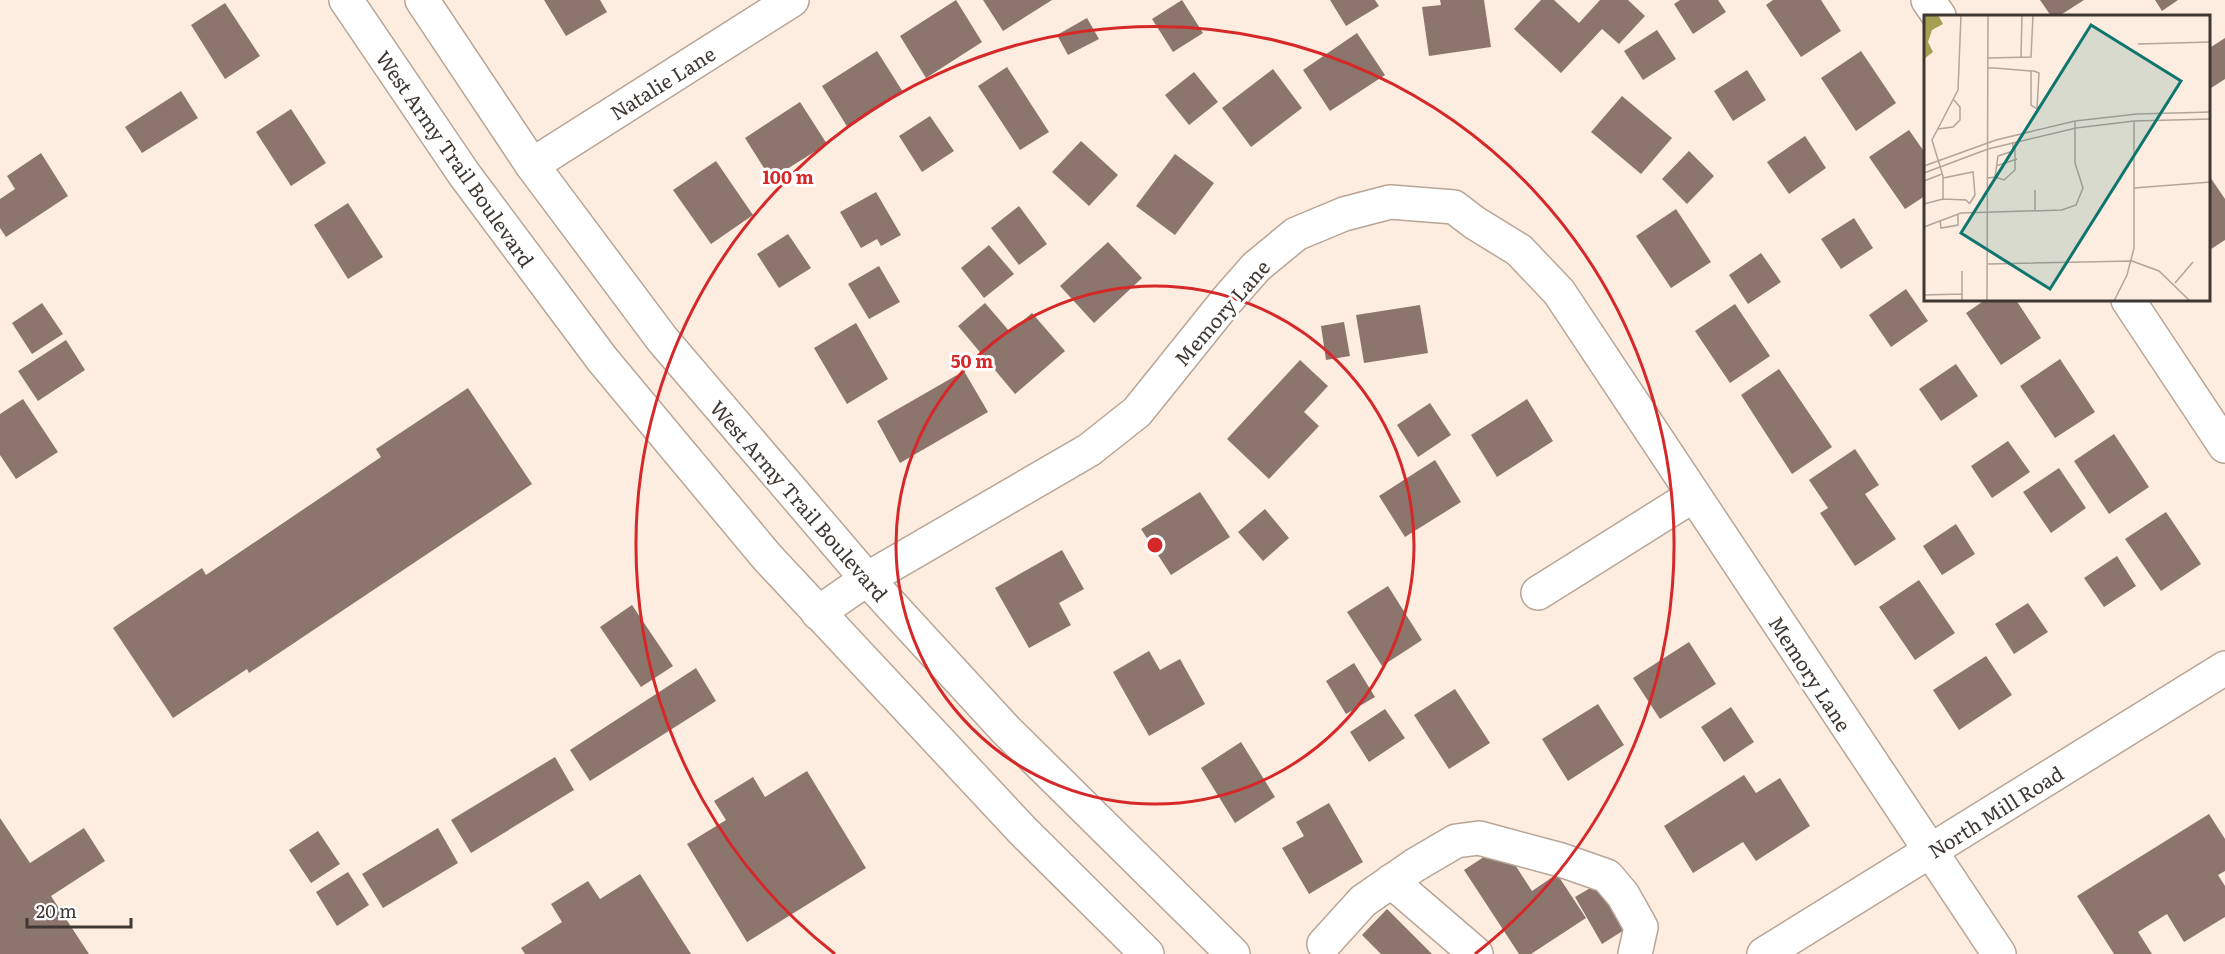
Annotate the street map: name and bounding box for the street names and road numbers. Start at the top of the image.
street label: Natalie Lane [604,38,720,126]
street label: West Army Trail Boulevard [370,44,542,272]
street label: Memory Lane [1166,252,1276,372]
street label: West Army Trail Boulevard [704,393,896,607]
street label: Memory Lane [1762,609,1860,737]
street label: North Mill Road [1922,757,2068,865]

